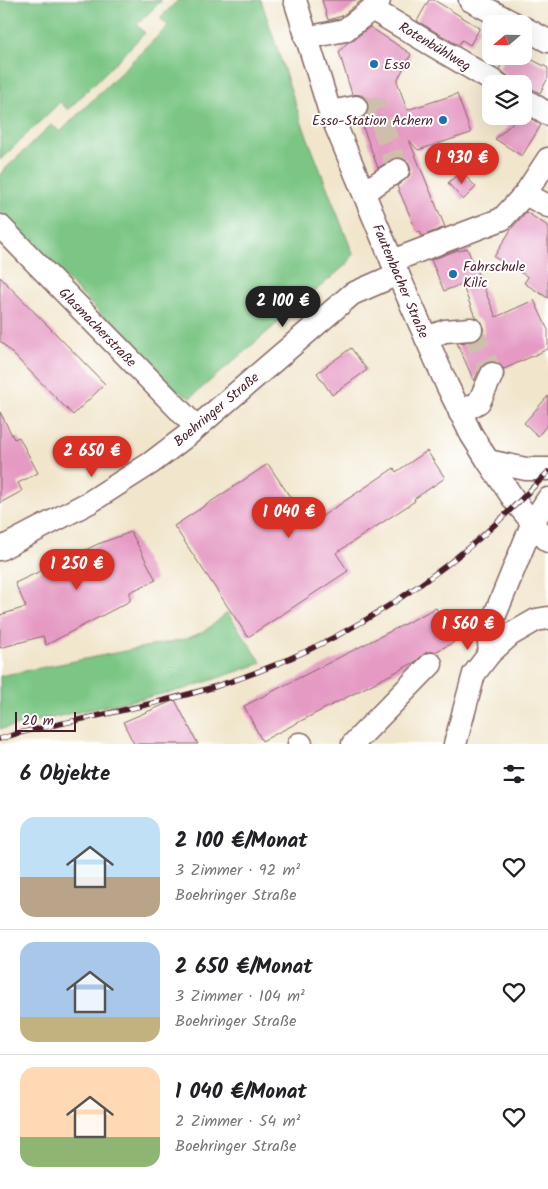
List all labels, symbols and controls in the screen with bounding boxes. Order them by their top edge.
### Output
north arrow [482,15,532,65]
map controls [482,15,532,125]
street label: Rotenbühlweg [394,17,475,77]
place label: Esso [384,54,410,76]
marker: Esso [368,58,380,70]
button: layers [482,75,532,125]
place label: Esso-Station Achern [312,110,433,132]
marker: Esso-Station Achern [437,114,449,126]
pin: 1 930 € [416,142,508,185]
text: 1 930 € [436,146,488,171]
street label: Fautenbacher Straße [366,221,434,343]
place label: Fahrschule Kilic [463,256,526,294]
marker: Fahrschule Kilic [447,268,459,280]
street label: Glasmacherstraße [53,283,142,373]
pin: 2 100 € [237,286,329,328]
text: 2 100 € [256,289,310,314]
street label: Boehringer Straße [169,367,265,452]
pin: 2 650 € [46,436,138,478]
text: 2 650 € [64,439,120,464]
pin: 1 040 € [243,496,335,539]
text: 1 040 € [263,500,315,525]
pin: 1 250 € [31,548,123,591]
text: 1 250 € [51,552,103,577]
pin: 1 560 € [422,608,514,651]
text: 1 560 € [442,612,494,637]
scale bar [15,709,76,732]
text: 20 m [22,710,54,732]
text: 6 Objekte [20,758,110,791]
icon: filters [500,760,528,788]
text: 2 100 €/Monat [175,825,308,858]
icon: home [60,837,120,897]
icon: heart [500,853,528,881]
text: 3 Zimmer · 92 m² [175,858,300,883]
text: Boehringer Straße [175,883,296,908]
text: 2 650 €/Monat [175,951,313,984]
icon: home [60,962,120,1022]
icon: heart [500,978,528,1006]
text: 3 Zimmer · 104 m² [175,984,305,1009]
text: Boehringer Straße [175,1009,296,1034]
text: 1 040 €/Monat [175,1076,307,1109]
icon: home [60,1087,120,1147]
icon: heart [500,1103,528,1131]
text: 2 Zimmer · 54 m² [175,1109,301,1134]
text: Boehringer Straße [175,1134,296,1159]

